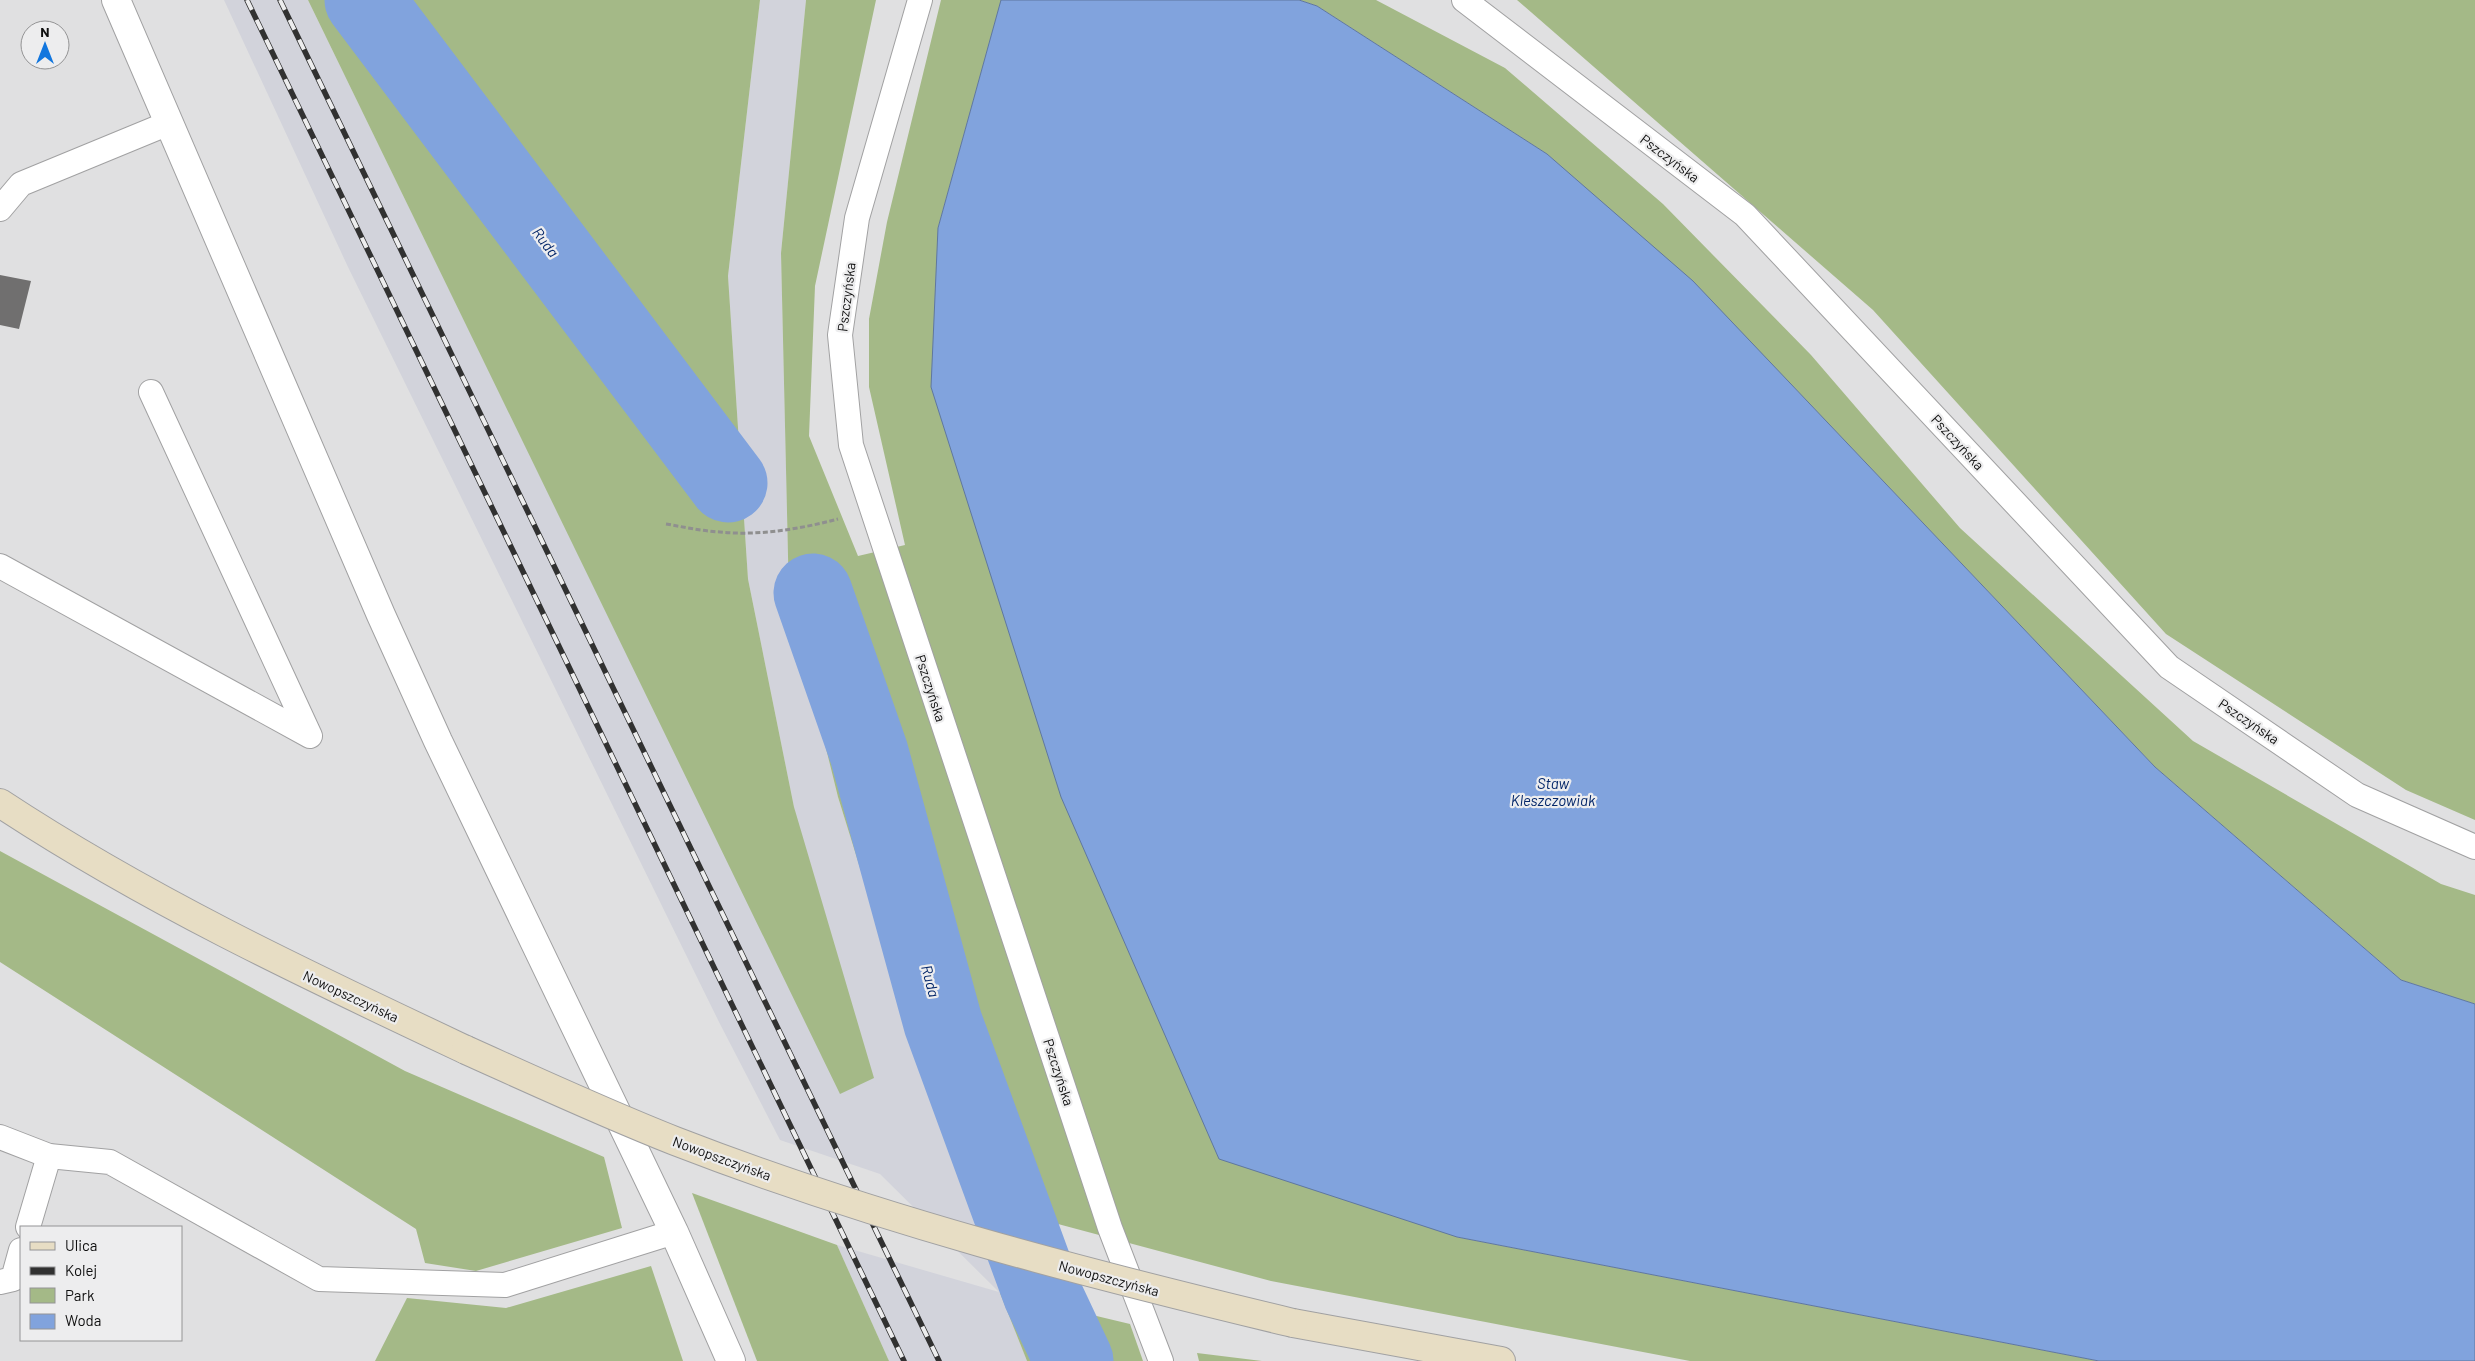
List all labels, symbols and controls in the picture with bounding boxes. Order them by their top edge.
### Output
north arrow [20,20,70,70]
text: N [40,23,50,40]
street label: Pszczyńska [1637,130,1703,186]
water label: Ruda [529,224,563,260]
street label: Pszczyńska [833,261,859,333]
street label: Pszczyńska [1928,411,1988,473]
street label: Pszczyńska [912,652,950,724]
street label: Pszczyńska [2215,695,2283,747]
water label: Staw Kleszczowiak [1511,774,1596,809]
water label: Ruda [918,963,944,999]
street label: Nowopszczyńska [301,966,401,1026]
street label: Pszczyńska [1040,1036,1078,1108]
street label: Nowopszczyńska [671,1132,773,1184]
legend [20,1226,182,1341]
text: Ulica [65,1236,97,1254]
street label: Nowopszczyńska [1057,1256,1161,1300]
text: Kolej [65,1261,97,1279]
text: Park [65,1286,95,1304]
text: Woda [65,1311,101,1329]

